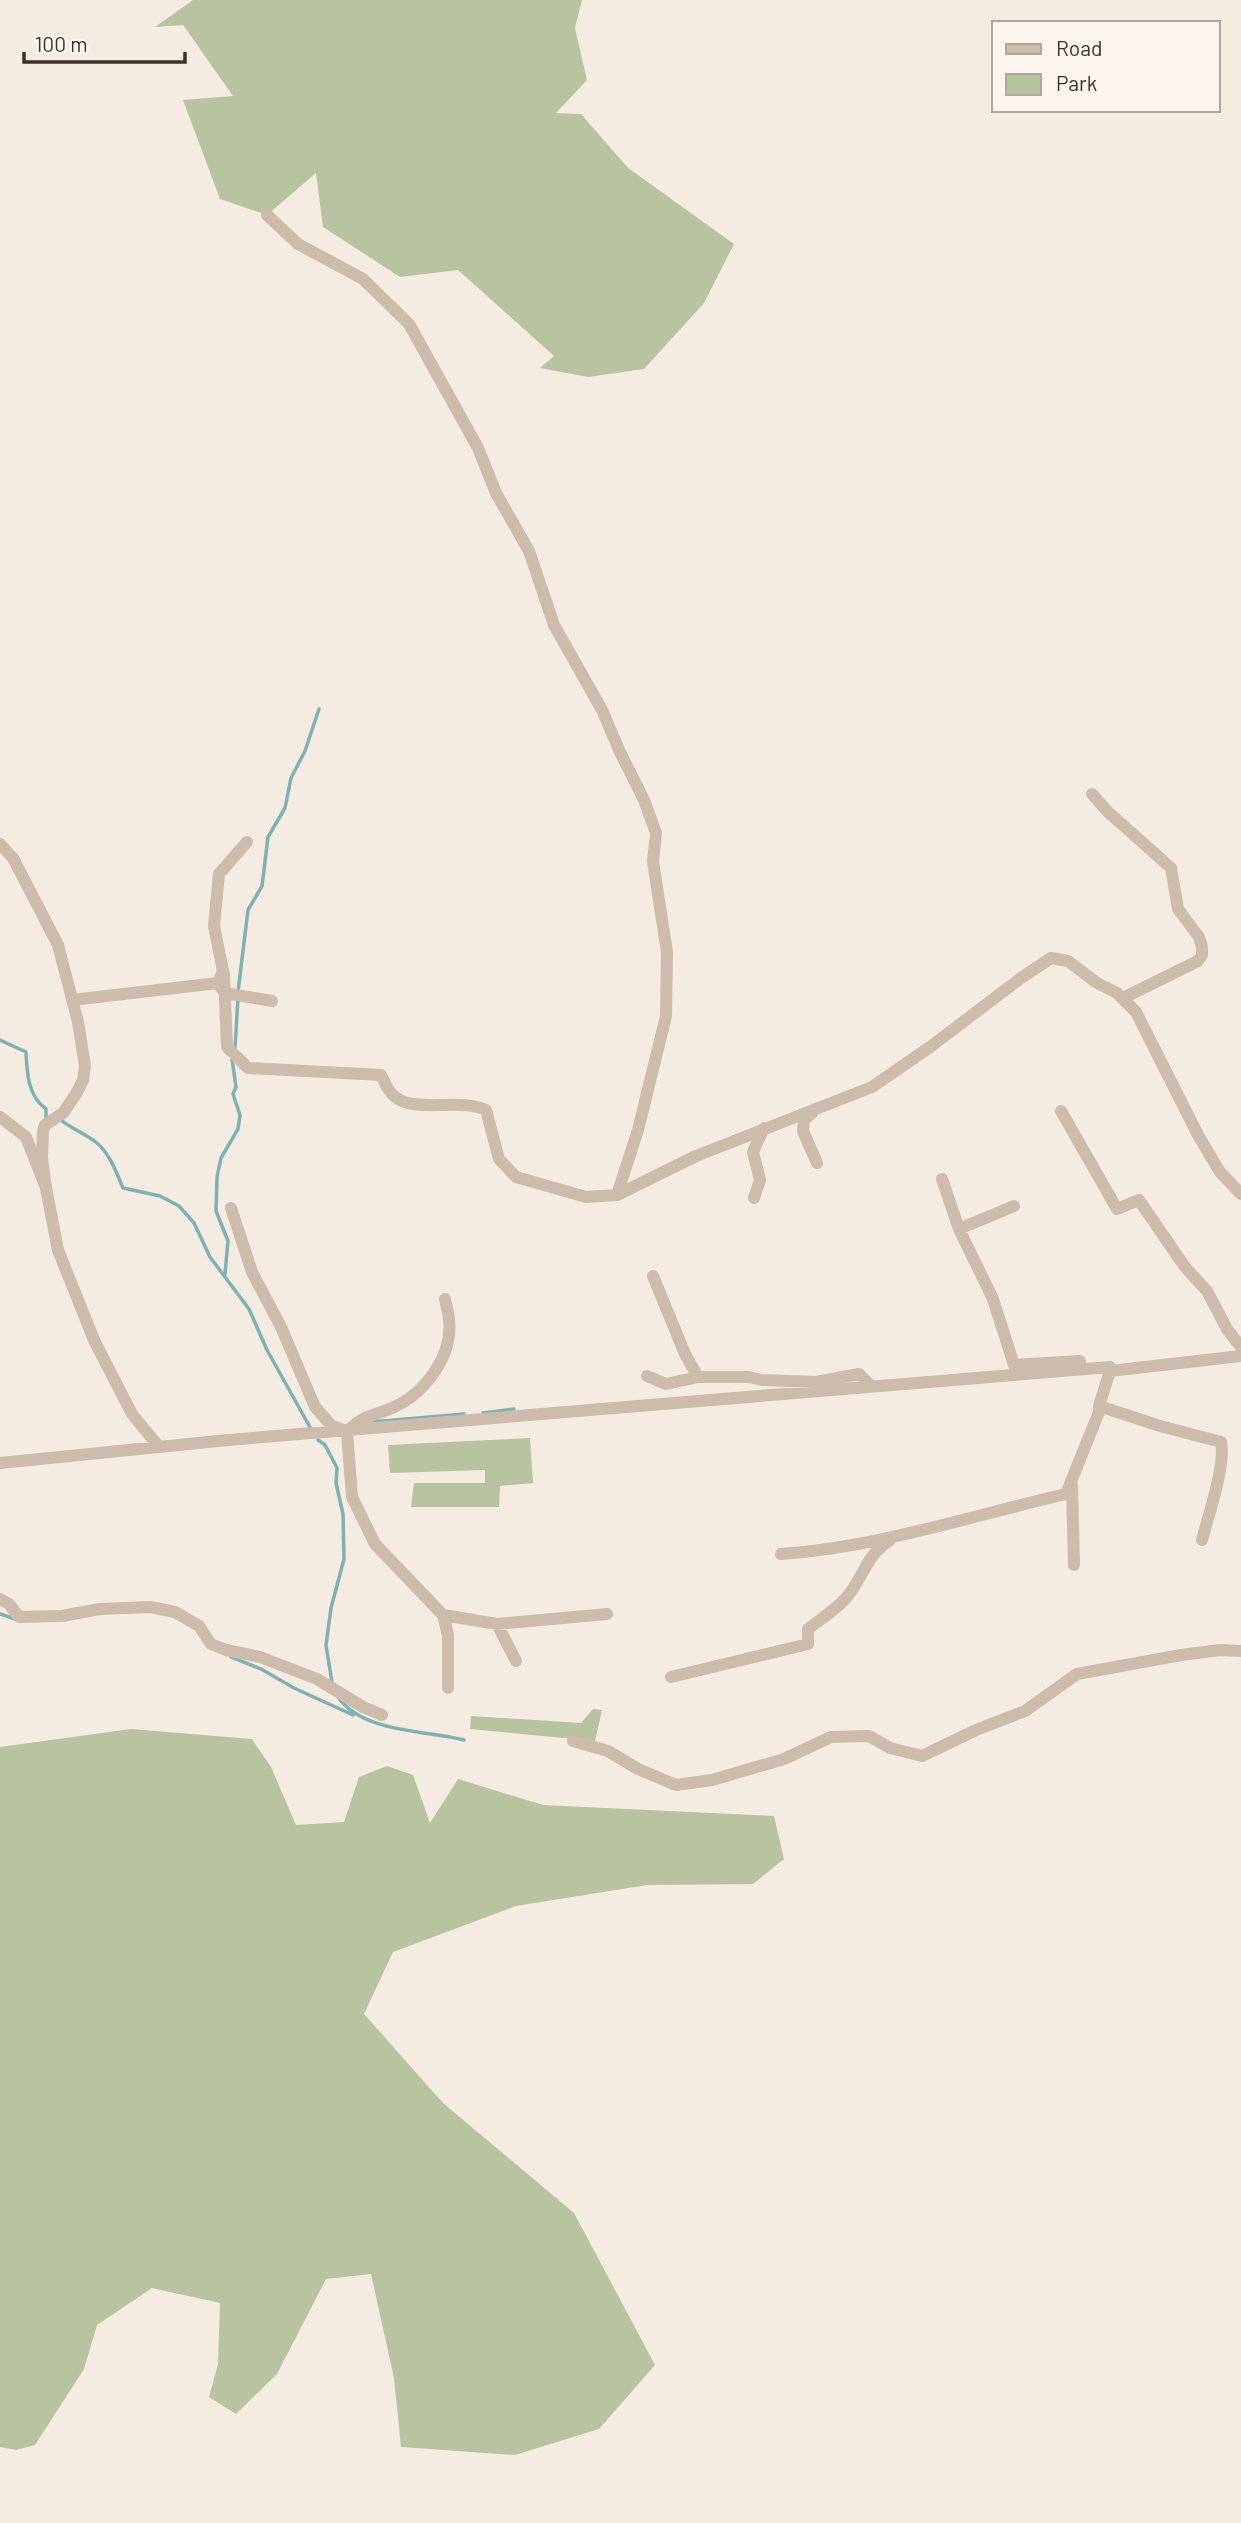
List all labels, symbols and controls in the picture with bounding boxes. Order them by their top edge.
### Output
scale bar [24,21,186,65]
legend [992,21,1220,112]
text: 100 m [35,31,88,56]
text: Road [1056,35,1102,60]
text: Park [1056,70,1097,95]

